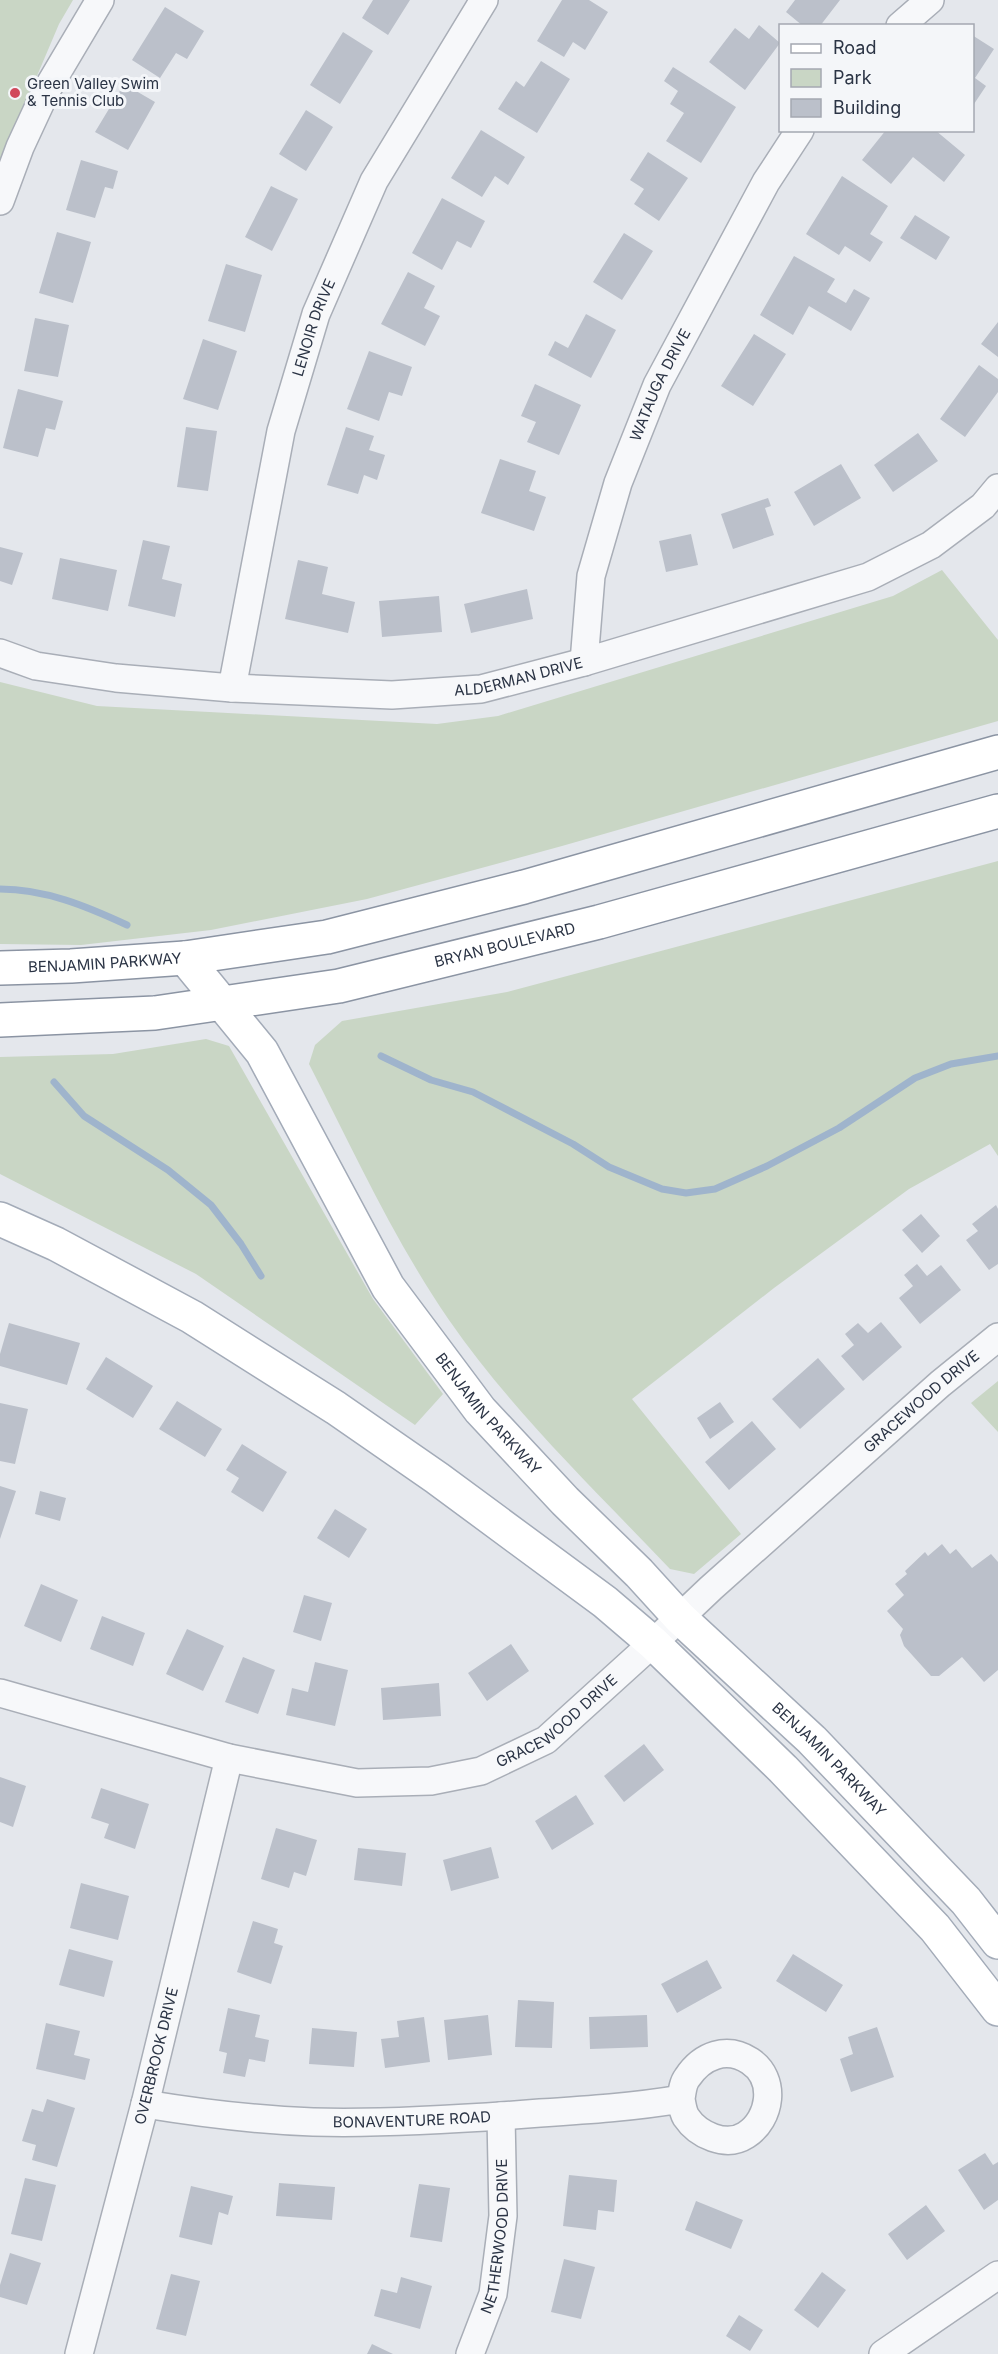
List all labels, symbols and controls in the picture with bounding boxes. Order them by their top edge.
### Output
legend [779,24,974,132]
text: Road [833,37,876,58]
text: Park [833,67,872,88]
place label: Green Valley Swim & Tennis Club [27,74,159,110]
marker: Green Valley Swim & Tennis Club [8,86,22,100]
text: Building [833,97,901,118]
street label: LENOIR DRIVE [288,276,339,379]
street label: WATAUGA DRIVE [626,325,694,444]
street label: ALDERMAN DRIVE [454,653,585,700]
street label: BRYAN BOULEVARD [432,918,577,971]
street label: BENJAMIN PARKWAY [28,948,182,976]
street label: GRACEWOOD DRIVE [859,1346,983,1457]
street label: BENJAMIN PARKWAY [432,1349,545,1478]
street label: GRACEWOOD DRIVE [493,1670,621,1771]
street label: BENJAMIN PARKWAY [768,1698,890,1821]
street label: OVERBROOK DRIVE [130,1985,182,2127]
street label: BONAVENTURE ROAD [333,2107,492,2131]
street label: NETHERWOOD DRIVE [476,2158,512,2316]

